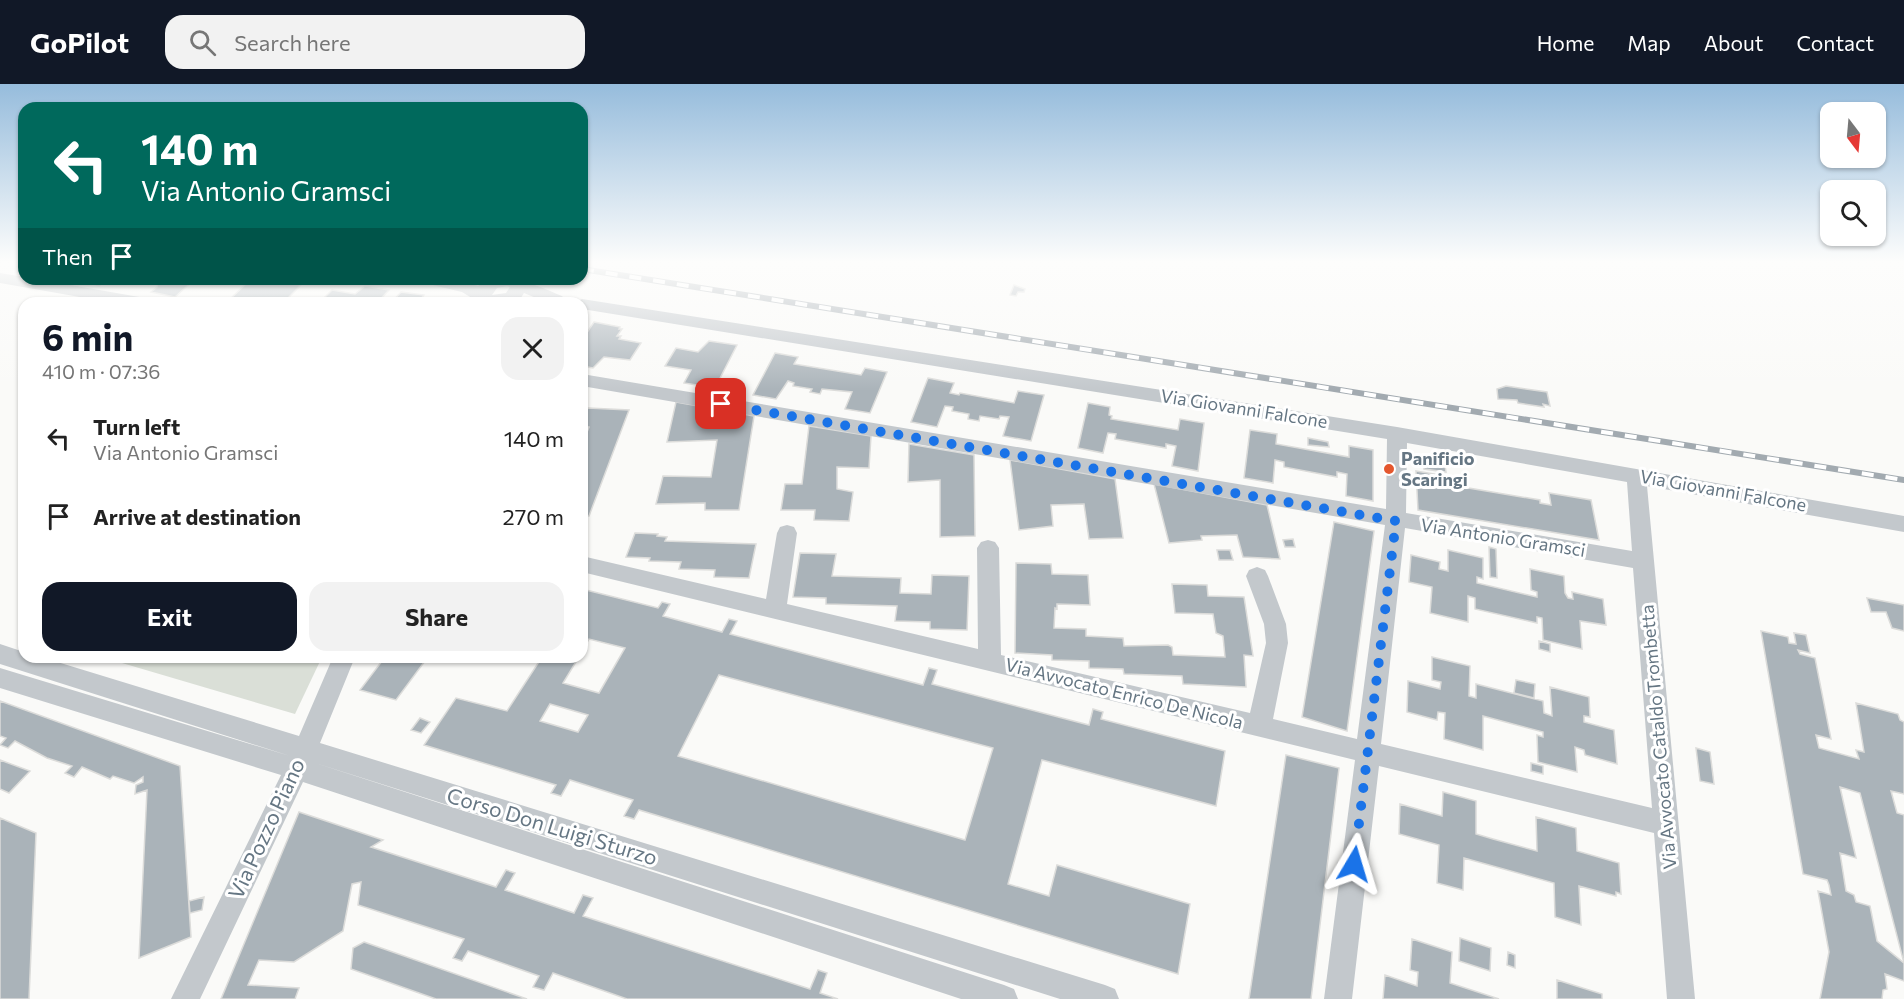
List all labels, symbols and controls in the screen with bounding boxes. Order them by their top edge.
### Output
search box [165,15,585,69]
text: GoPilot [30,25,129,59]
icon: search [186,26,219,59]
text: Search here [234,29,351,56]
text: Home [1537,30,1594,55]
text: Map [1627,30,1671,55]
text: About [1704,30,1763,55]
text: Contact [1796,30,1874,55]
north arrow [1820,102,1886,168]
map controls [1820,102,1886,246]
text: 140 m [141,122,258,174]
icon: left [42,126,120,204]
text: Via Antonio Gramsci [141,174,391,207]
button: search [1820,180,1886,246]
icon: arrive [105,240,138,273]
text: Then [42,243,93,270]
text: 6 min [42,314,133,358]
button: close [501,317,564,380]
text: 410 m · 07:36 [42,359,160,383]
pin [695,378,746,429]
street label: Via Giovanni Falcone [1159,384,1329,432]
icon: arrive [704,387,737,420]
text: Turn left [93,413,180,440]
icon: left [42,422,75,455]
text: 140 m [504,425,564,452]
text: Via Antonio Gramsci [93,440,278,464]
place label: Panificio Scaringi [1401,447,1475,490]
marker: Panificio Scaringi [1382,462,1396,476]
street label: Via Giovanni Falcone [1638,465,1808,515]
icon: arrive [42,500,75,533]
text: Arrive at destination [93,503,301,530]
text: 270 m [503,503,564,530]
street label: Via Antonio Gramsci [1419,513,1587,561]
button: Exit [42,582,297,651]
button: Share [309,582,564,651]
street label: Via Avvocato Cataldo Trombetta [1635,604,1681,870]
street label: Via Avvocato Enrico De Nicola [1003,653,1245,733]
street label: Via Pozzo Piano [222,754,309,902]
street label: Corso Don Luigi Sturzo [444,782,661,870]
position arrow [1322,832,1386,896]

